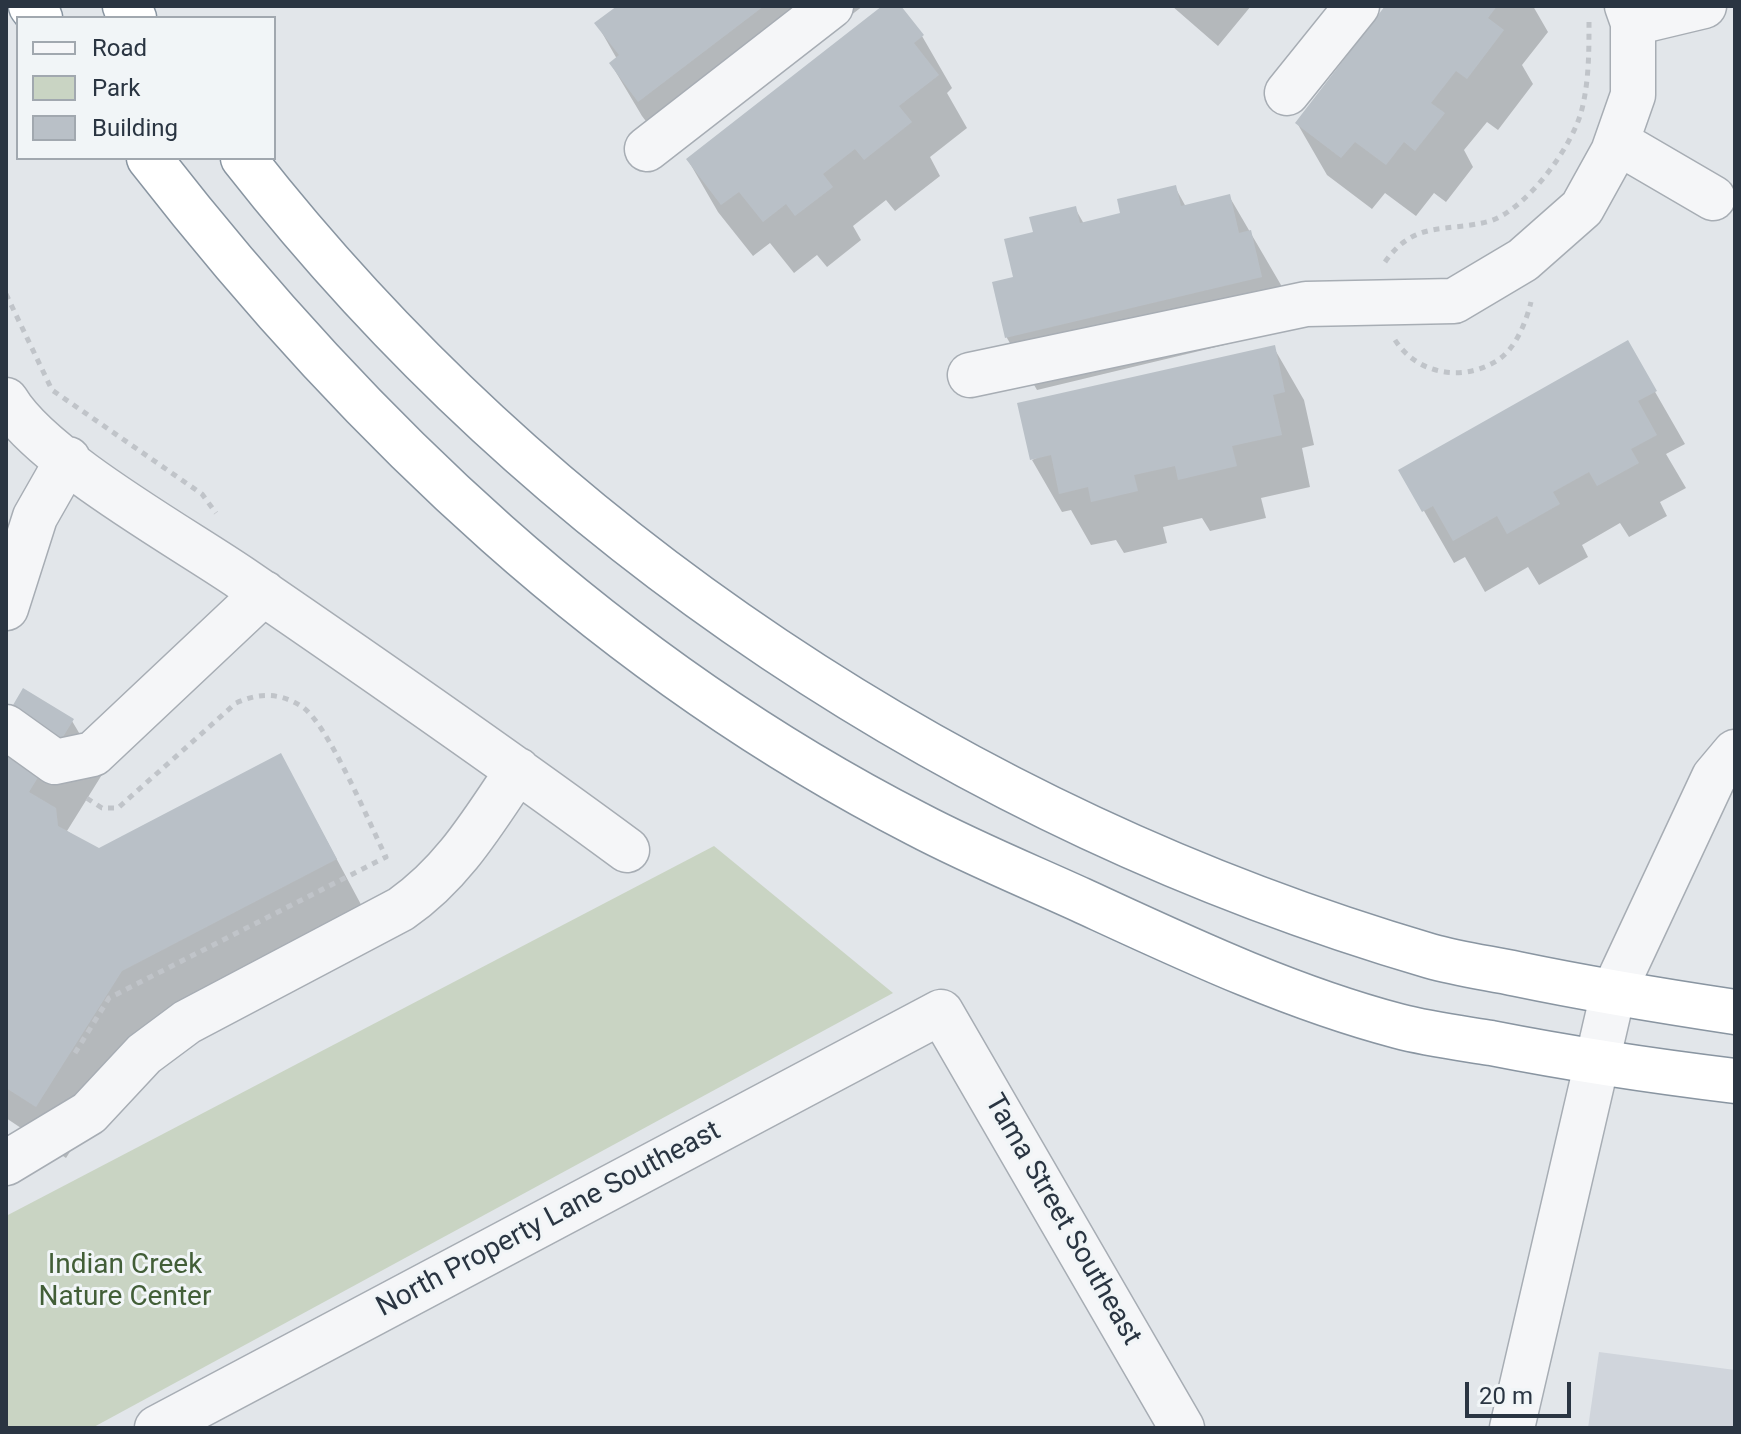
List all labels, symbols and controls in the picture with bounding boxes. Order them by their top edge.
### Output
legend [16,16,276,160]
text: Road [92,34,147,62]
text: Park [92,74,140,102]
text: Building [92,114,178,142]
street label: Tama Street Southeast [976,1089,1148,1351]
street label: North Property Lane Southeast [371,1115,727,1325]
park label: Indian Creek Nature Center [39,1249,211,1315]
scale bar [1469,1366,1575,1416]
text: 20 m [1479,1382,1533,1410]

